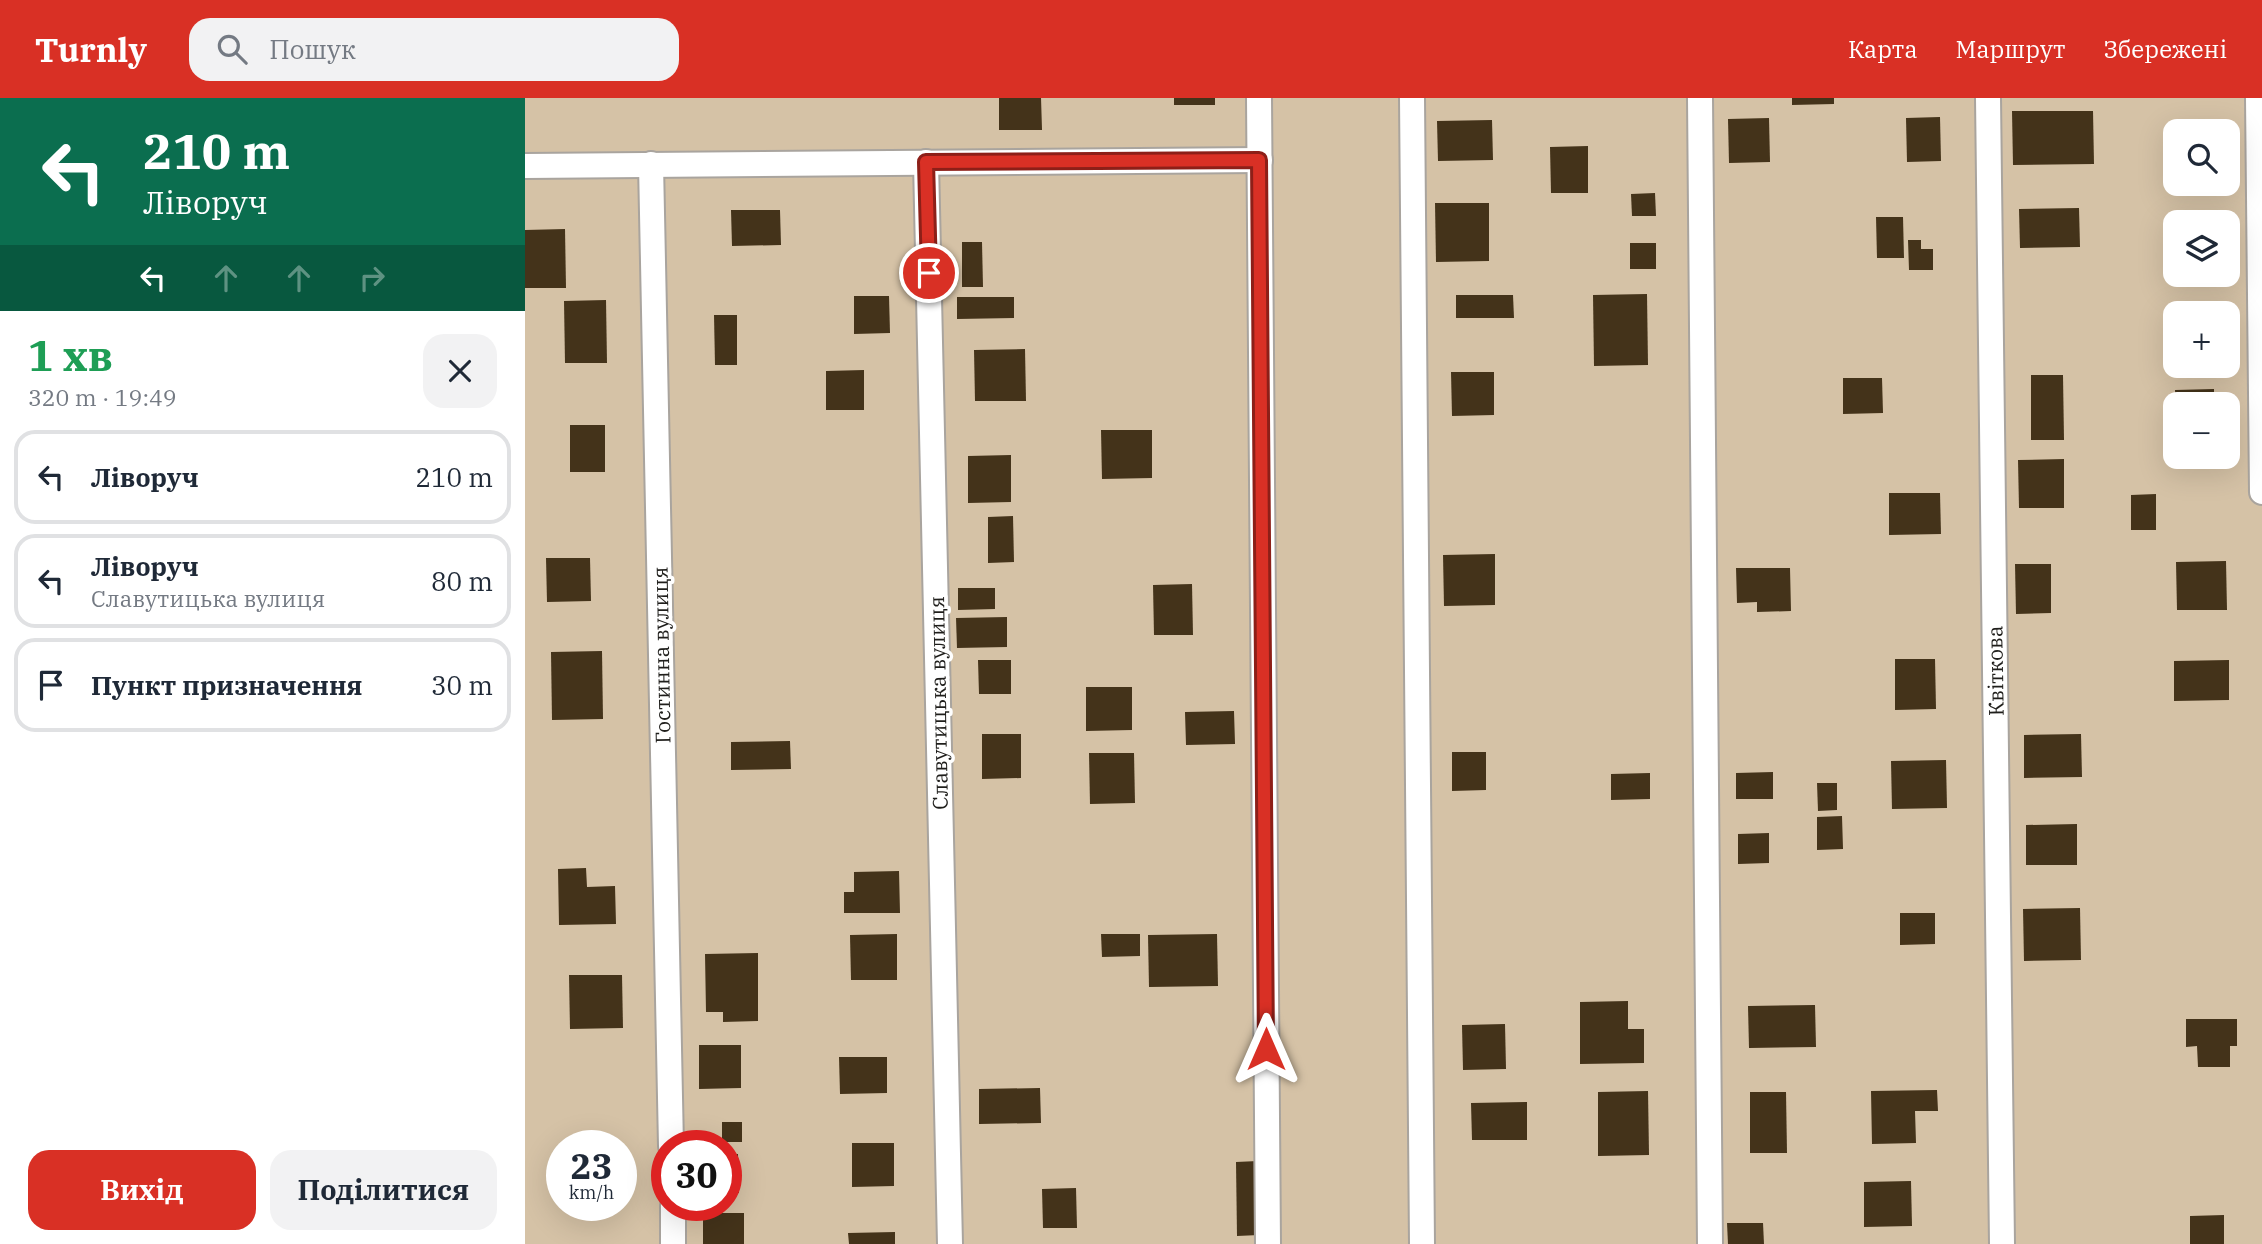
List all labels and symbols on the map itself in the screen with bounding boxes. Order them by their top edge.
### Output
pin [899,243,959,303]
street label: Гостинна вулиця [645,566,677,744]
street label: Славутицька вулиця [922,596,954,810]
street label: Квіткова [1980,625,2010,717]
position arrow [1229,1012,1303,1086]
speed limit sign: 30 [651,1130,742,1221]

